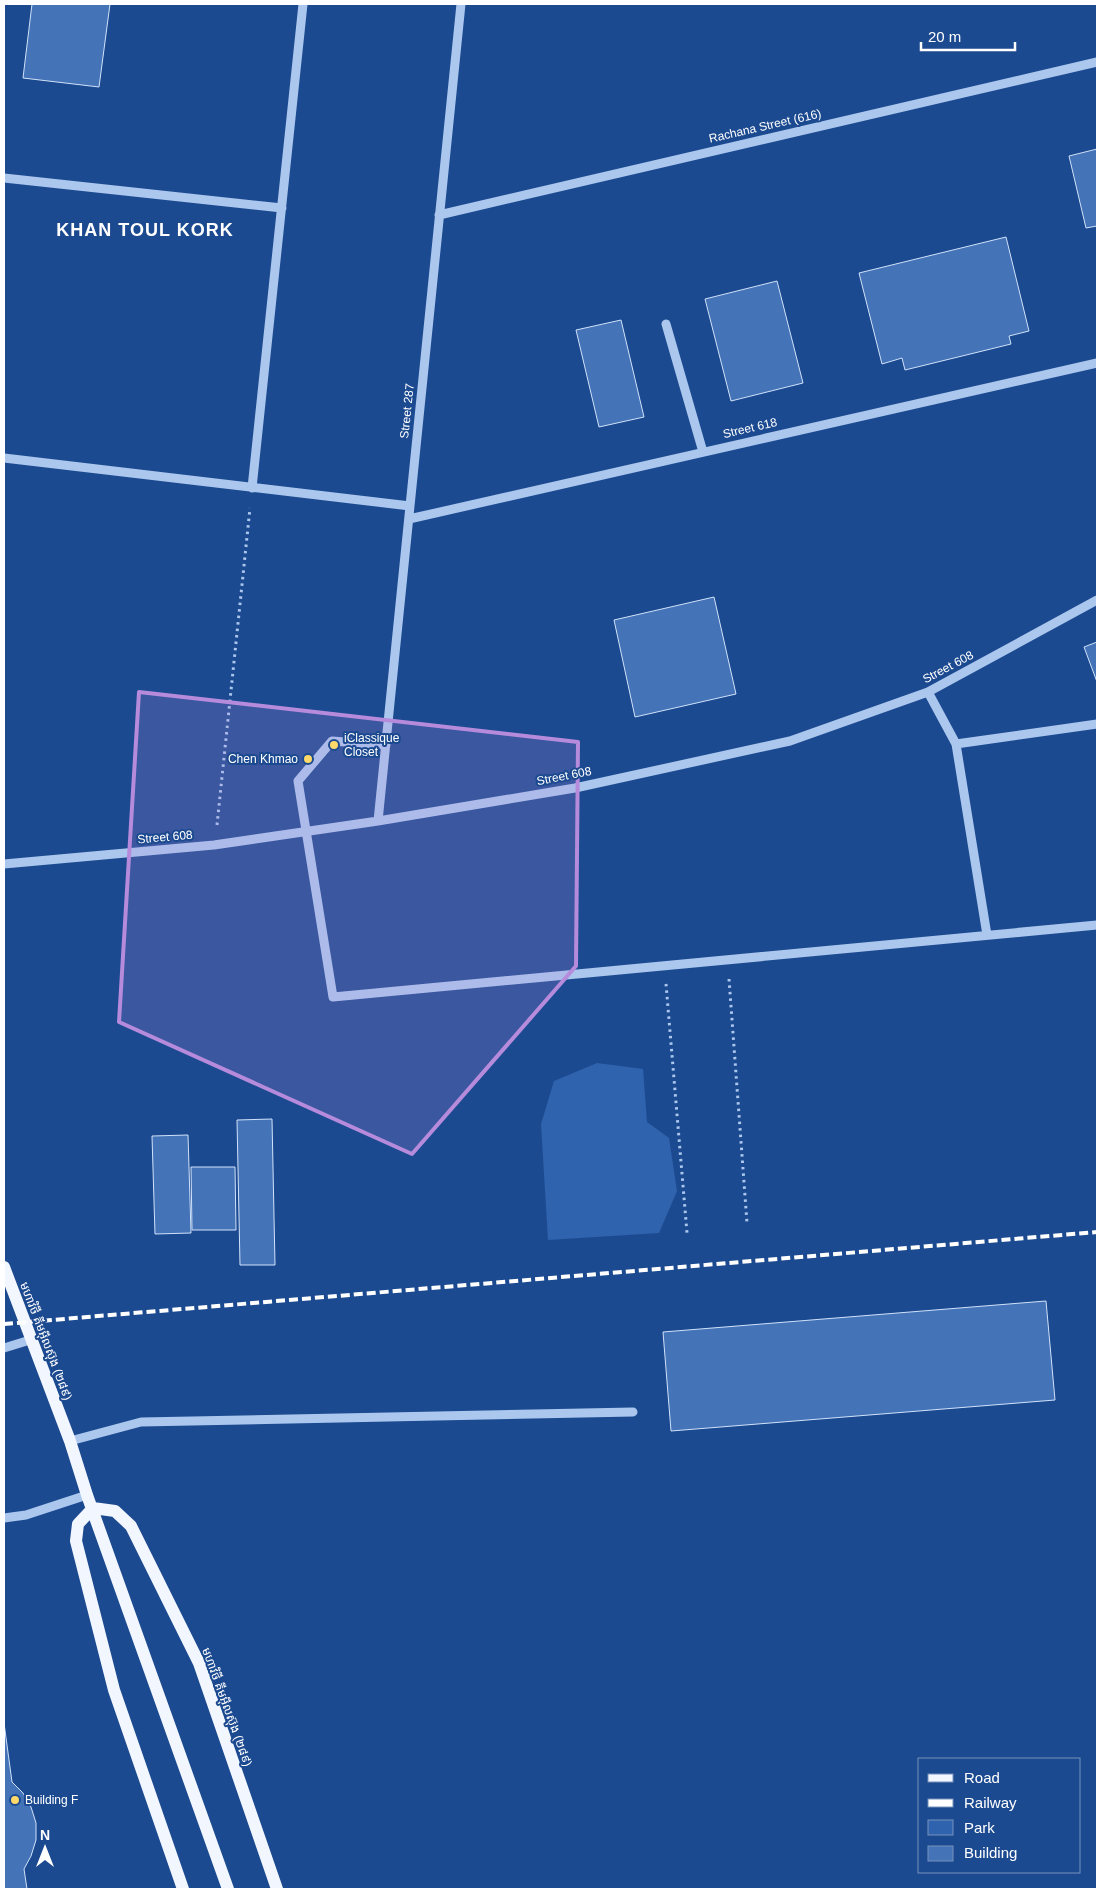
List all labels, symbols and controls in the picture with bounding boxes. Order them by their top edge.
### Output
scale bar [921,20,1015,52]
text: 20 m [928,28,961,45]
street label: Rachana Street (616) [708,106,822,146]
district label: KHAN TOUL KORK [56,220,234,240]
street label: Street 287 [397,382,417,439]
street label: Street 618 [721,415,779,441]
street label: Street 608 [920,648,976,686]
place label: iClassique Closet [344,731,400,759]
marker: iClassique Closet [328,739,340,751]
place label: Chen Khmao [228,752,298,766]
marker: Chen Khmao [302,753,314,765]
street label: Street 608 [535,764,593,788]
street label: Street 608 [137,828,194,846]
street label: មហាវិថី គីមអ៊ីលស៊ុង (២៨៩) [17,1280,75,1402]
street label: មហាវិថី គីមអ៊ីលស៊ុង (២៨៩) [199,1646,255,1768]
legend [918,1758,1081,1873]
text: Road [964,1769,1000,1786]
place label: Building F [25,1793,78,1807]
marker: Building F [9,1794,21,1806]
text: Railway [964,1794,1017,1811]
text: Park [964,1819,995,1836]
north arrow [20,1823,70,1873]
text: N [40,1827,50,1843]
text: Building [964,1844,1017,1861]

